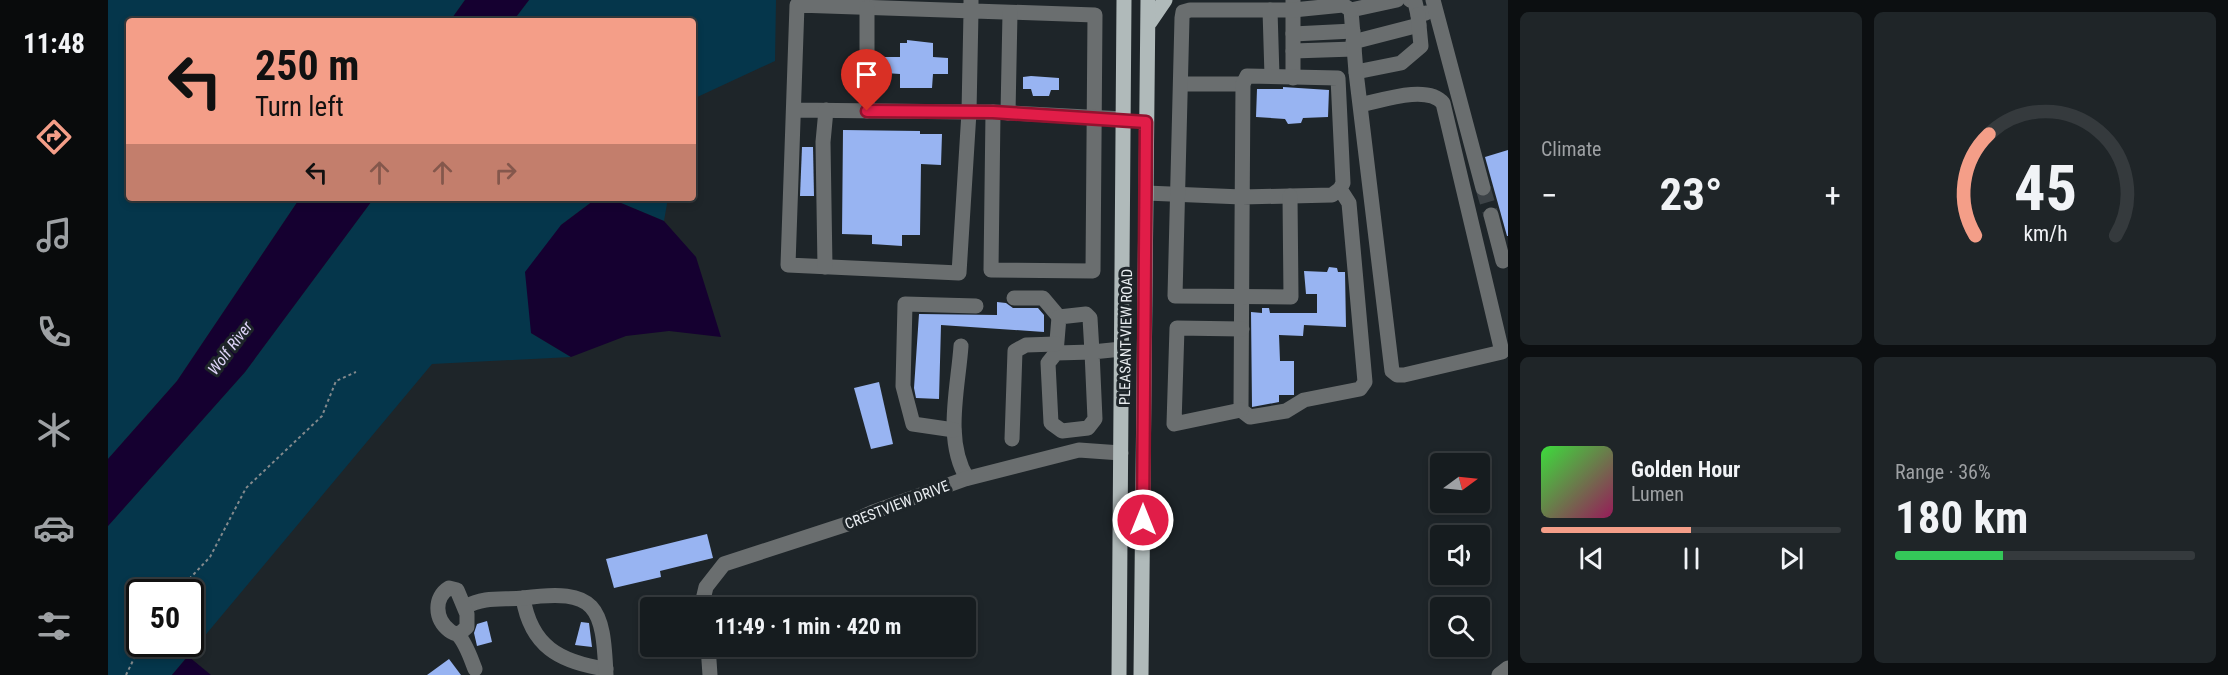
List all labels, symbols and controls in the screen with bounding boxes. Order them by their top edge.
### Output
text: 11:48 [23,28,85,60]
text: 250 m [255,41,360,90]
icon: left [156,42,234,120]
pin [841,49,892,111]
icon: arrive [850,58,883,91]
text: Turn left [255,91,344,123]
icon: directions [33,116,75,158]
text: Climate [1541,137,1601,161]
text: 45 [2013,152,2077,225]
icon: left [300,156,333,189]
icon: ahead [363,156,396,189]
icon: ahead [426,156,459,189]
icon: right [489,156,522,189]
text: 23° [1660,168,1723,221]
text: − [1541,176,1558,215]
text: + [1825,176,1841,215]
icon: music [33,214,75,256]
text: km/h [2023,221,2067,246]
street label: PLEASANT VIEW ROAD [1116,269,1136,405]
icon: phone [33,311,75,353]
water label: Wolf River [204,317,257,378]
icon: climate [33,409,75,451]
north arrow [1430,453,1490,513]
map controls [1430,453,1490,657]
text: Golden Hour [1631,457,1740,482]
text: Range · 36% [1895,460,1991,484]
street label: CRESTVIEW DRIVE [842,477,952,533]
text: Lumen [1631,482,1684,506]
position arrow [1111,488,1175,552]
text: 180 km [1895,491,2028,544]
icon: car [33,507,75,549]
button: sound [1430,525,1490,585]
icon: previous [1575,542,1608,575]
icon: pause [1675,542,1708,575]
icon: next [1775,542,1808,575]
speed limit sign: 50 [126,579,204,657]
button: search [1430,597,1490,657]
icon: filters [33,605,75,647]
text: 11:49 · 1 min · 420 m [715,614,901,639]

